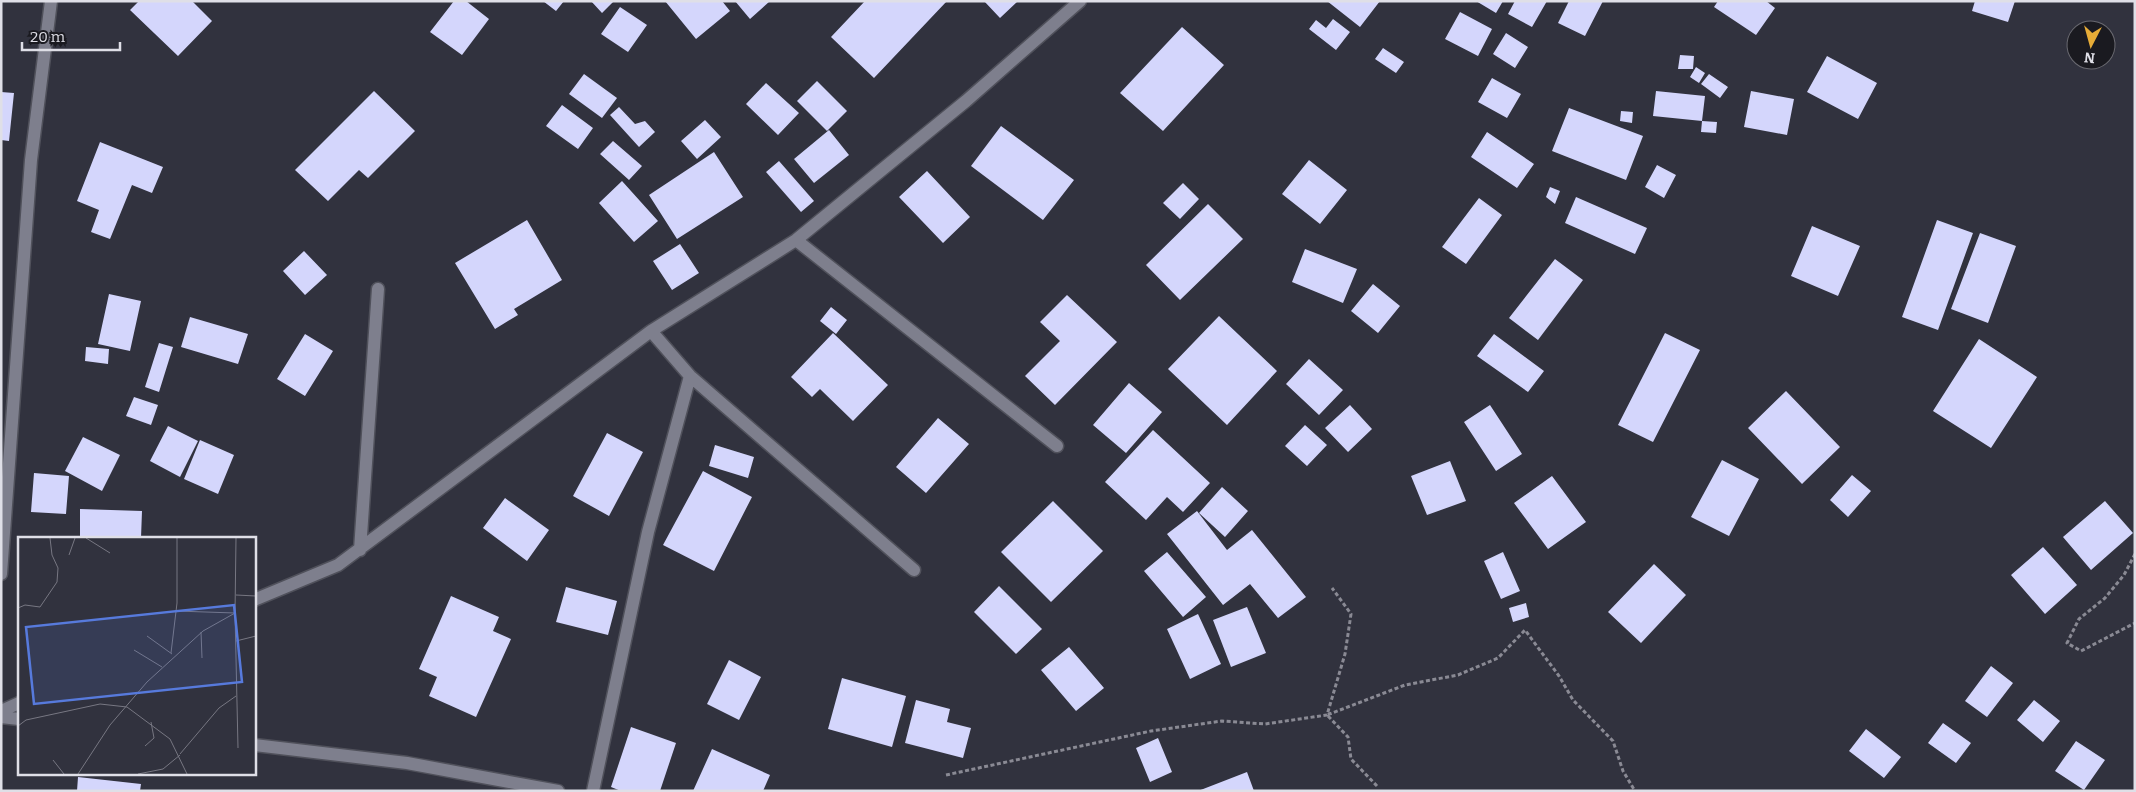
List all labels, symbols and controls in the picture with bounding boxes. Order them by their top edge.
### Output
scale bar [22,20,120,52]
north arrow [2066,20,2116,70]
text: 20 m [30,28,66,46]
text: N [2083,48,2096,66]
inset map [18,537,255,774]

